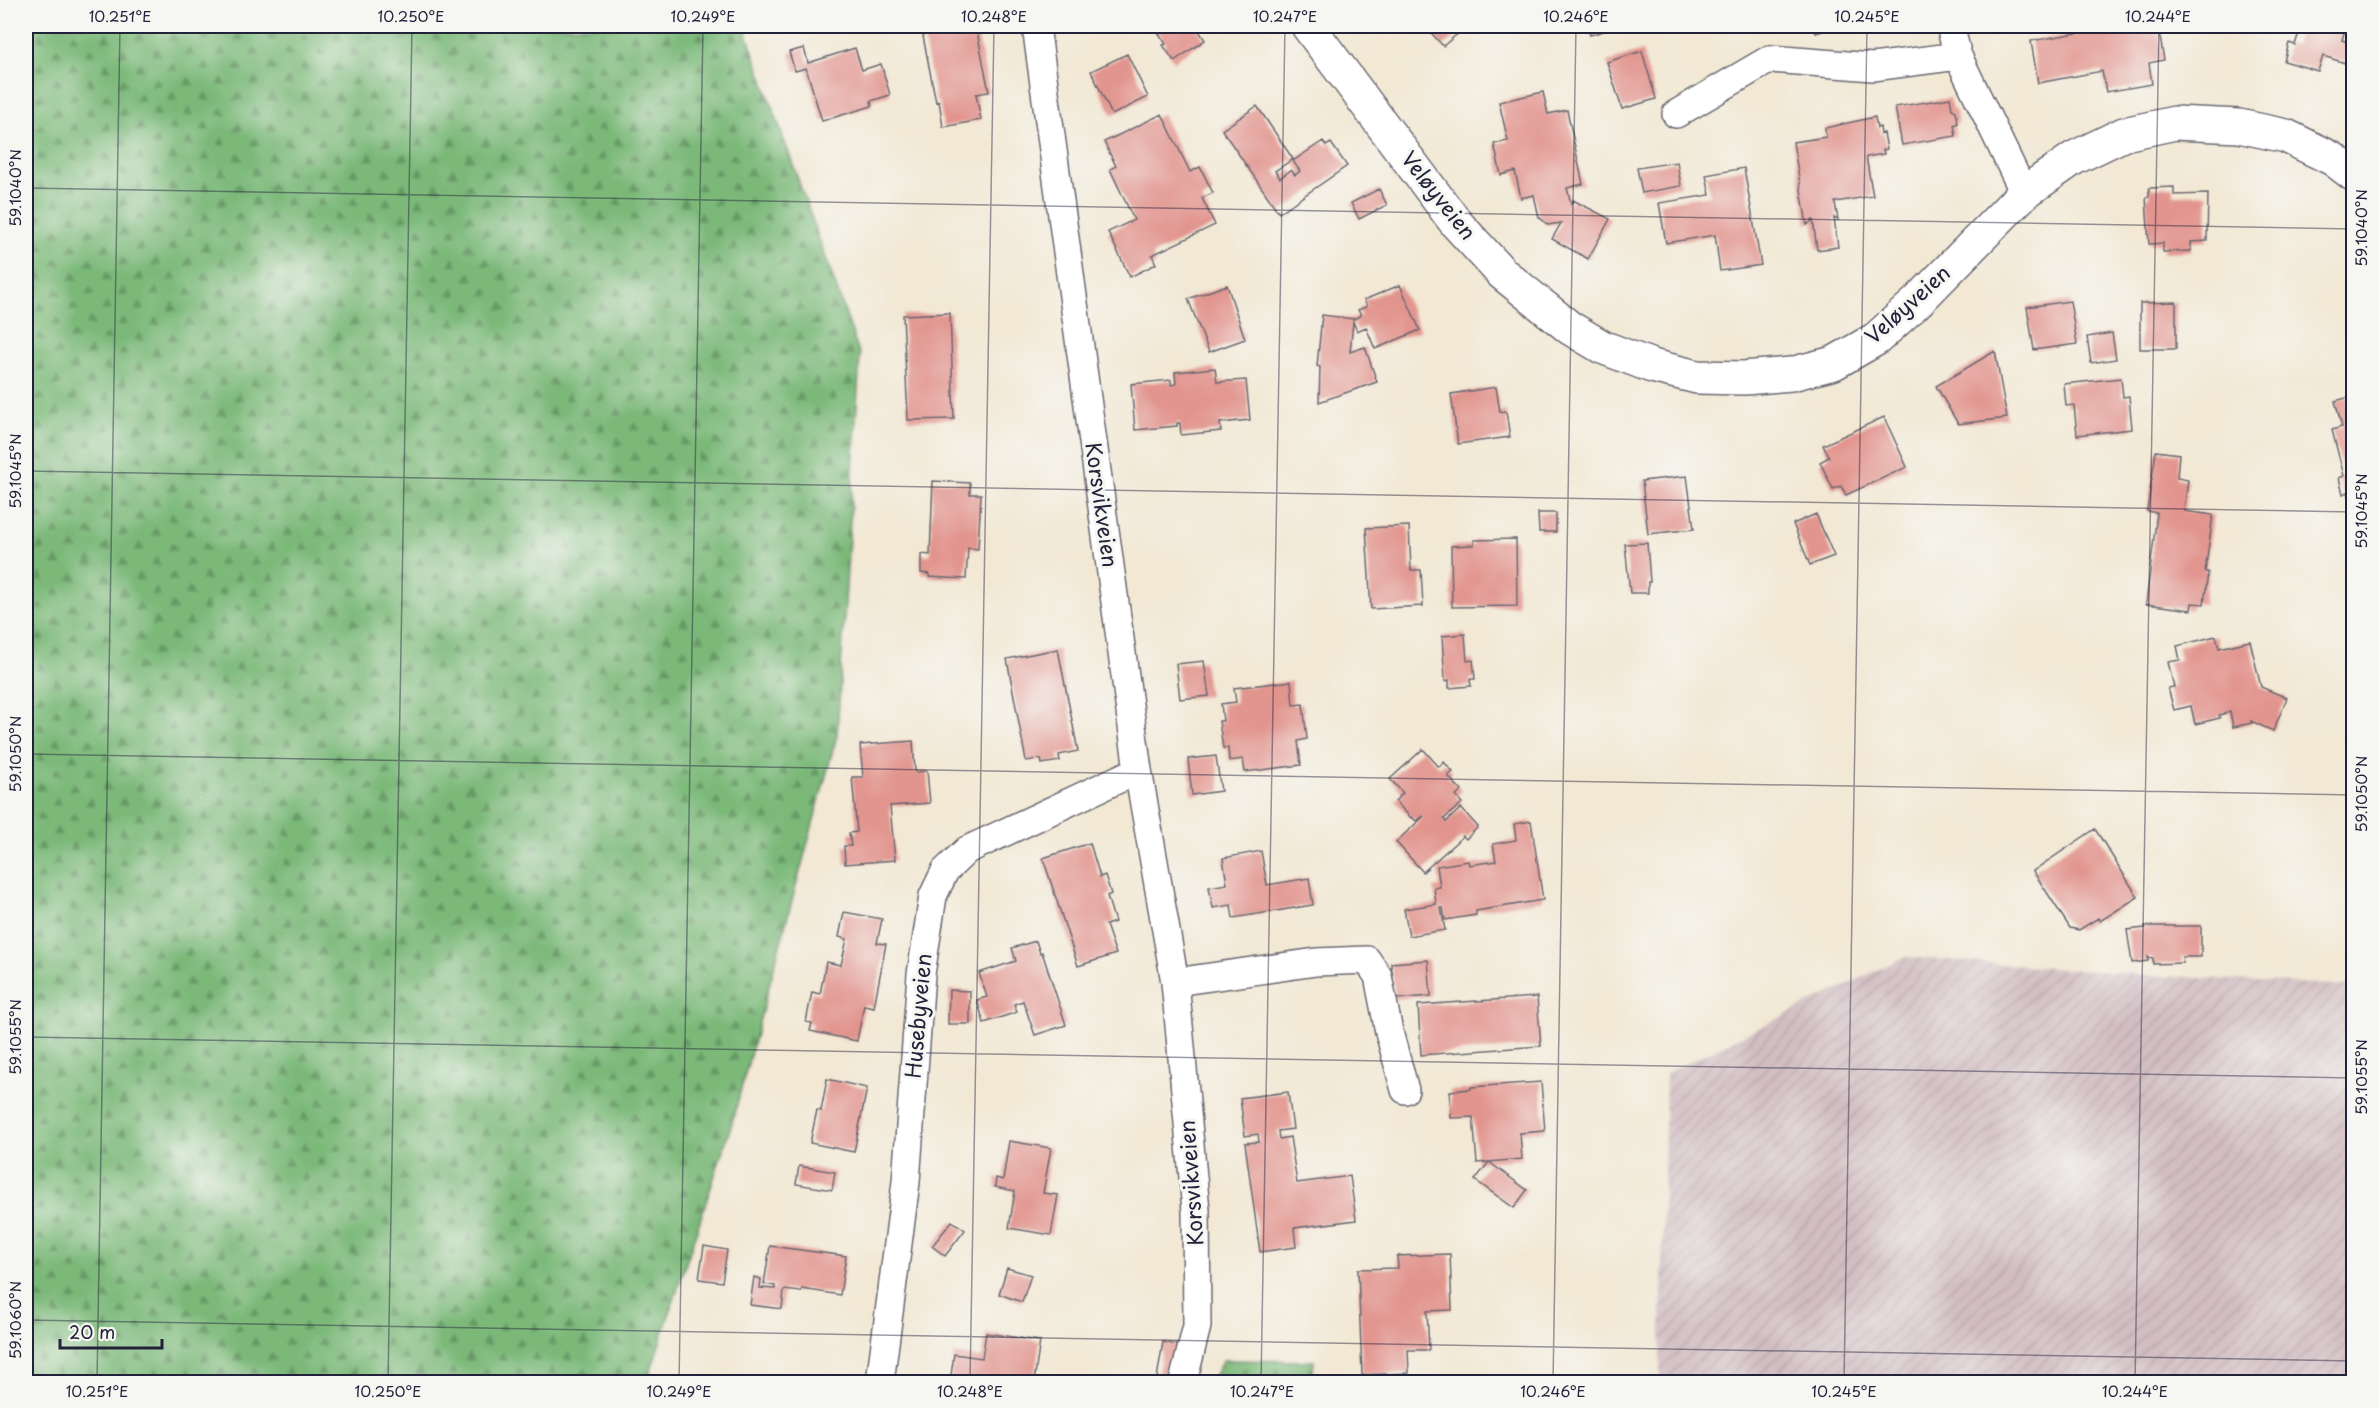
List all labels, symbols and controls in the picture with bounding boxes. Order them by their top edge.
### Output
text: 10.251°E [89,4,151,27]
text: 10.250°E [378,4,444,27]
text: 10.249°E [671,4,735,27]
text: 10.248°E [961,4,1027,27]
text: 10.247°E [1253,4,1317,27]
text: 10.246°E [1543,4,1609,27]
text: 10.245°E [1834,4,1900,27]
text: 10.244°E [2125,4,2191,27]
street label: Veløyveien [1395,143,1485,246]
text: 59.1040°N [3,149,26,227]
text: 59.1040°N [2349,189,2372,267]
street label: Veløyveien [1857,256,1957,351]
text: 59.1045°N [3,433,26,509]
street label: Korsvikveien [1078,440,1128,569]
text: 59.1045°N [2349,473,2372,549]
text: 59.1050°N [3,716,26,792]
text: 59.1050°N [2349,756,2372,832]
street label: Husebyveien [896,952,938,1080]
text: 59.1055°N [3,999,26,1075]
text: 59.1055°N [2349,1039,2372,1115]
street label: Korsvikveien [1170,1119,1210,1247]
text: 59.1060°N [3,1281,26,1359]
scale bar [60,1312,162,1350]
text: 20 m [69,1318,115,1345]
text: 10.251°E [66,1379,128,1402]
text: 10.250°E [355,1379,421,1402]
text: 10.249°E [647,1379,711,1402]
text: 10.248°E [937,1379,1003,1402]
text: 10.247°E [1230,1379,1294,1402]
text: 10.246°E [1520,1379,1586,1402]
text: 10.245°E [1811,1379,1877,1402]
text: 10.244°E [2102,1379,2168,1402]

